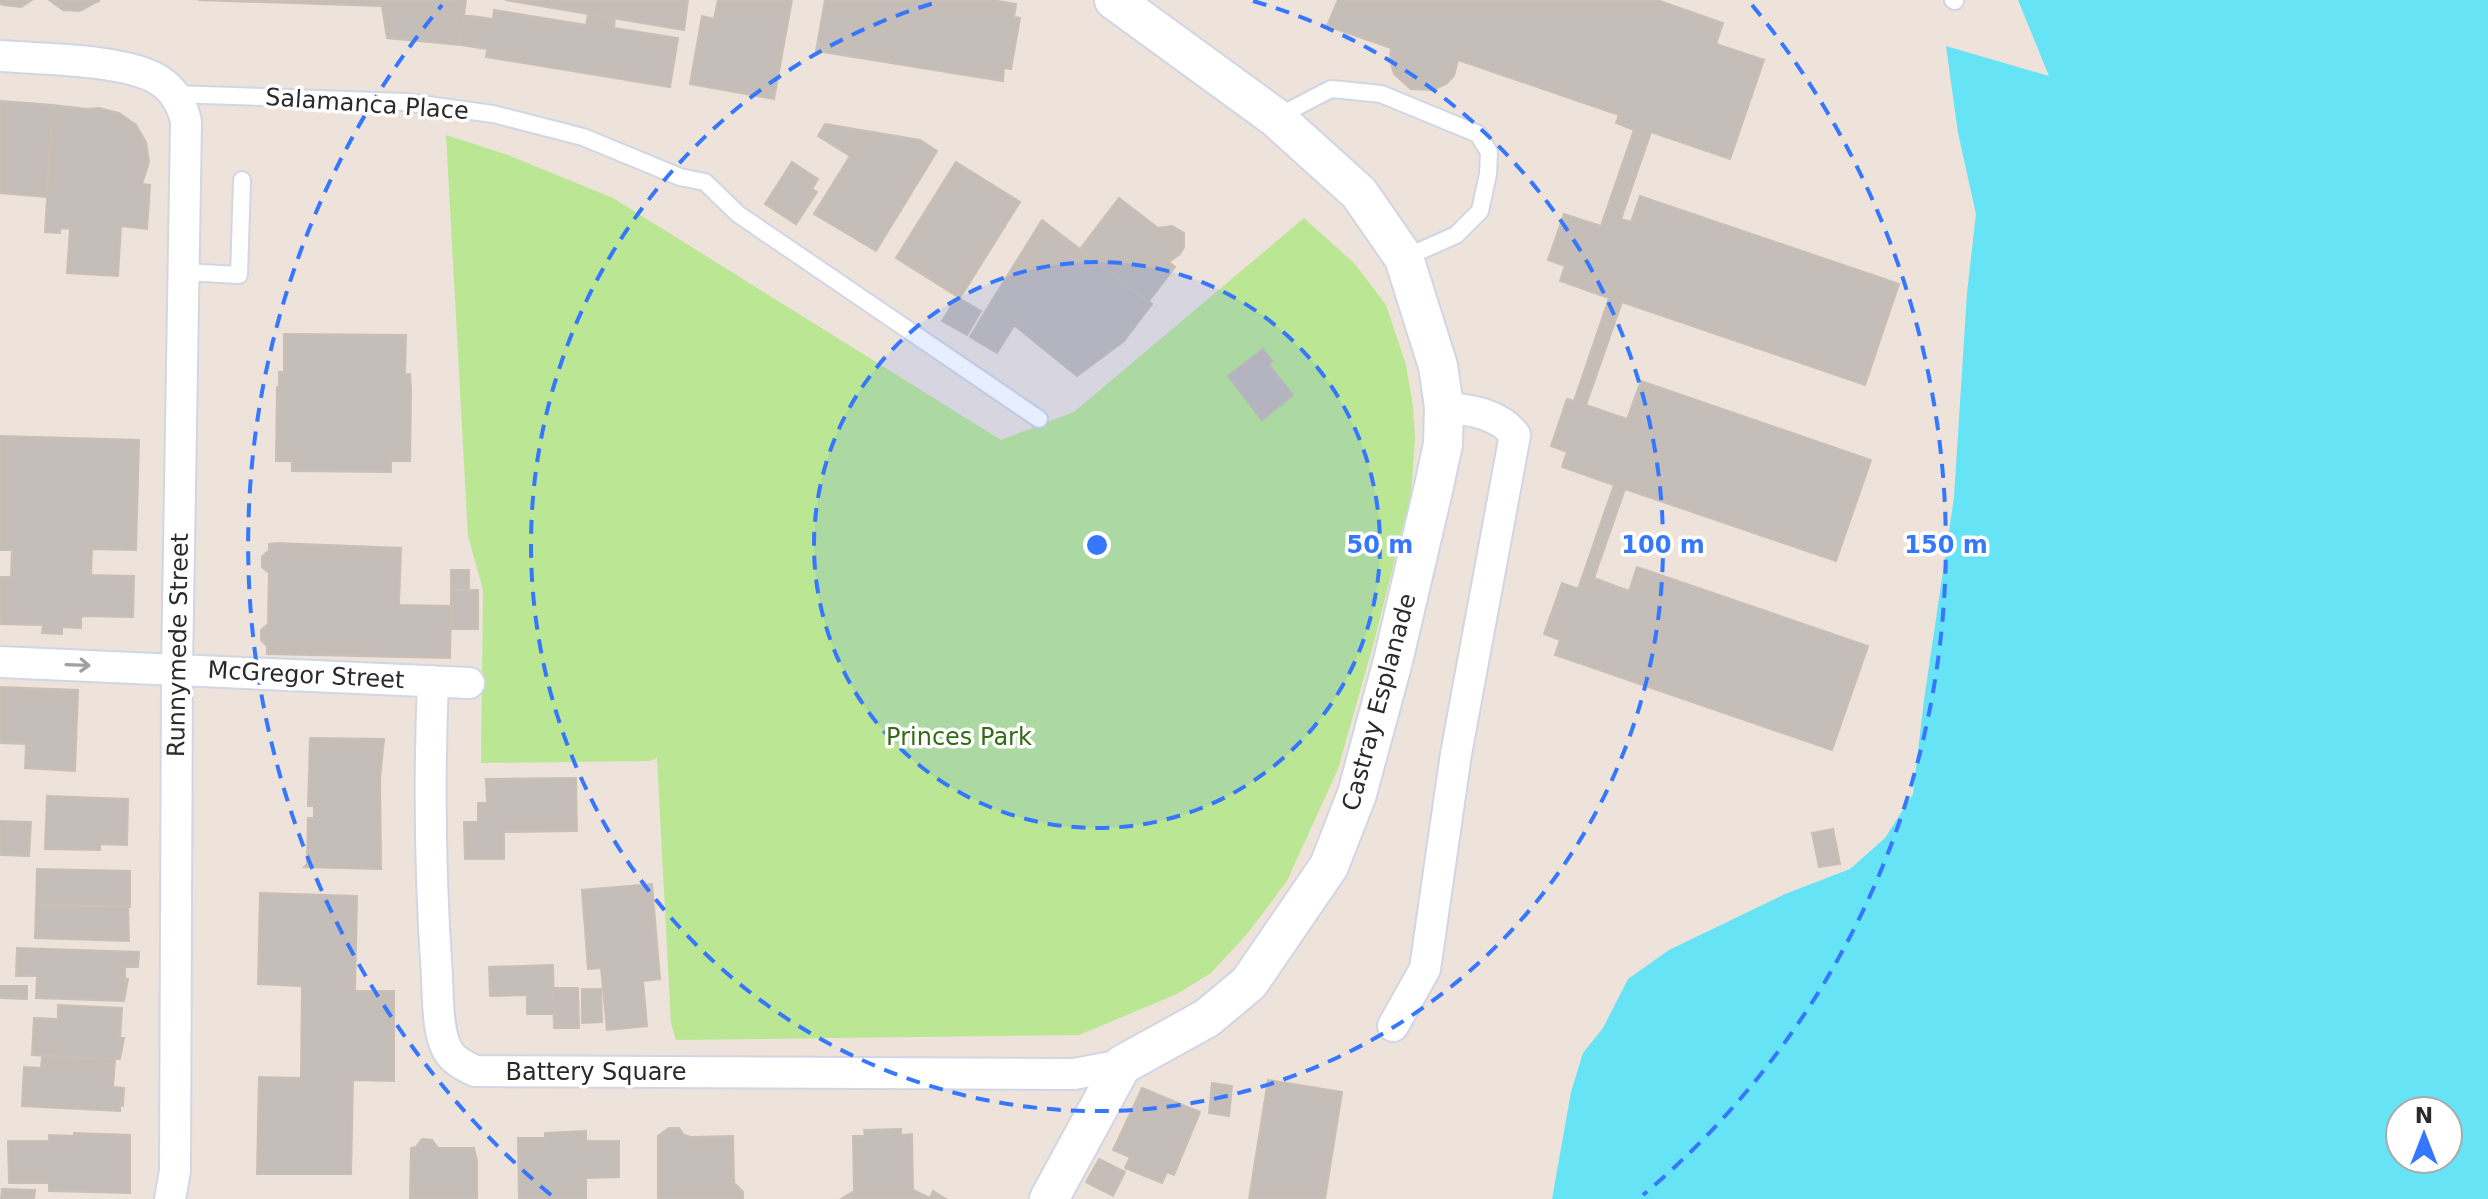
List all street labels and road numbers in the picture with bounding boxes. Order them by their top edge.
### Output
street label: Salamanca Place [264,83,470,125]
street label: Runnymede Street [162,533,194,757]
street label: Castray Esplanade [1336,590,1422,814]
street label: McGregor Street [207,656,405,694]
street label: Battery Square [506,1058,686,1086]

